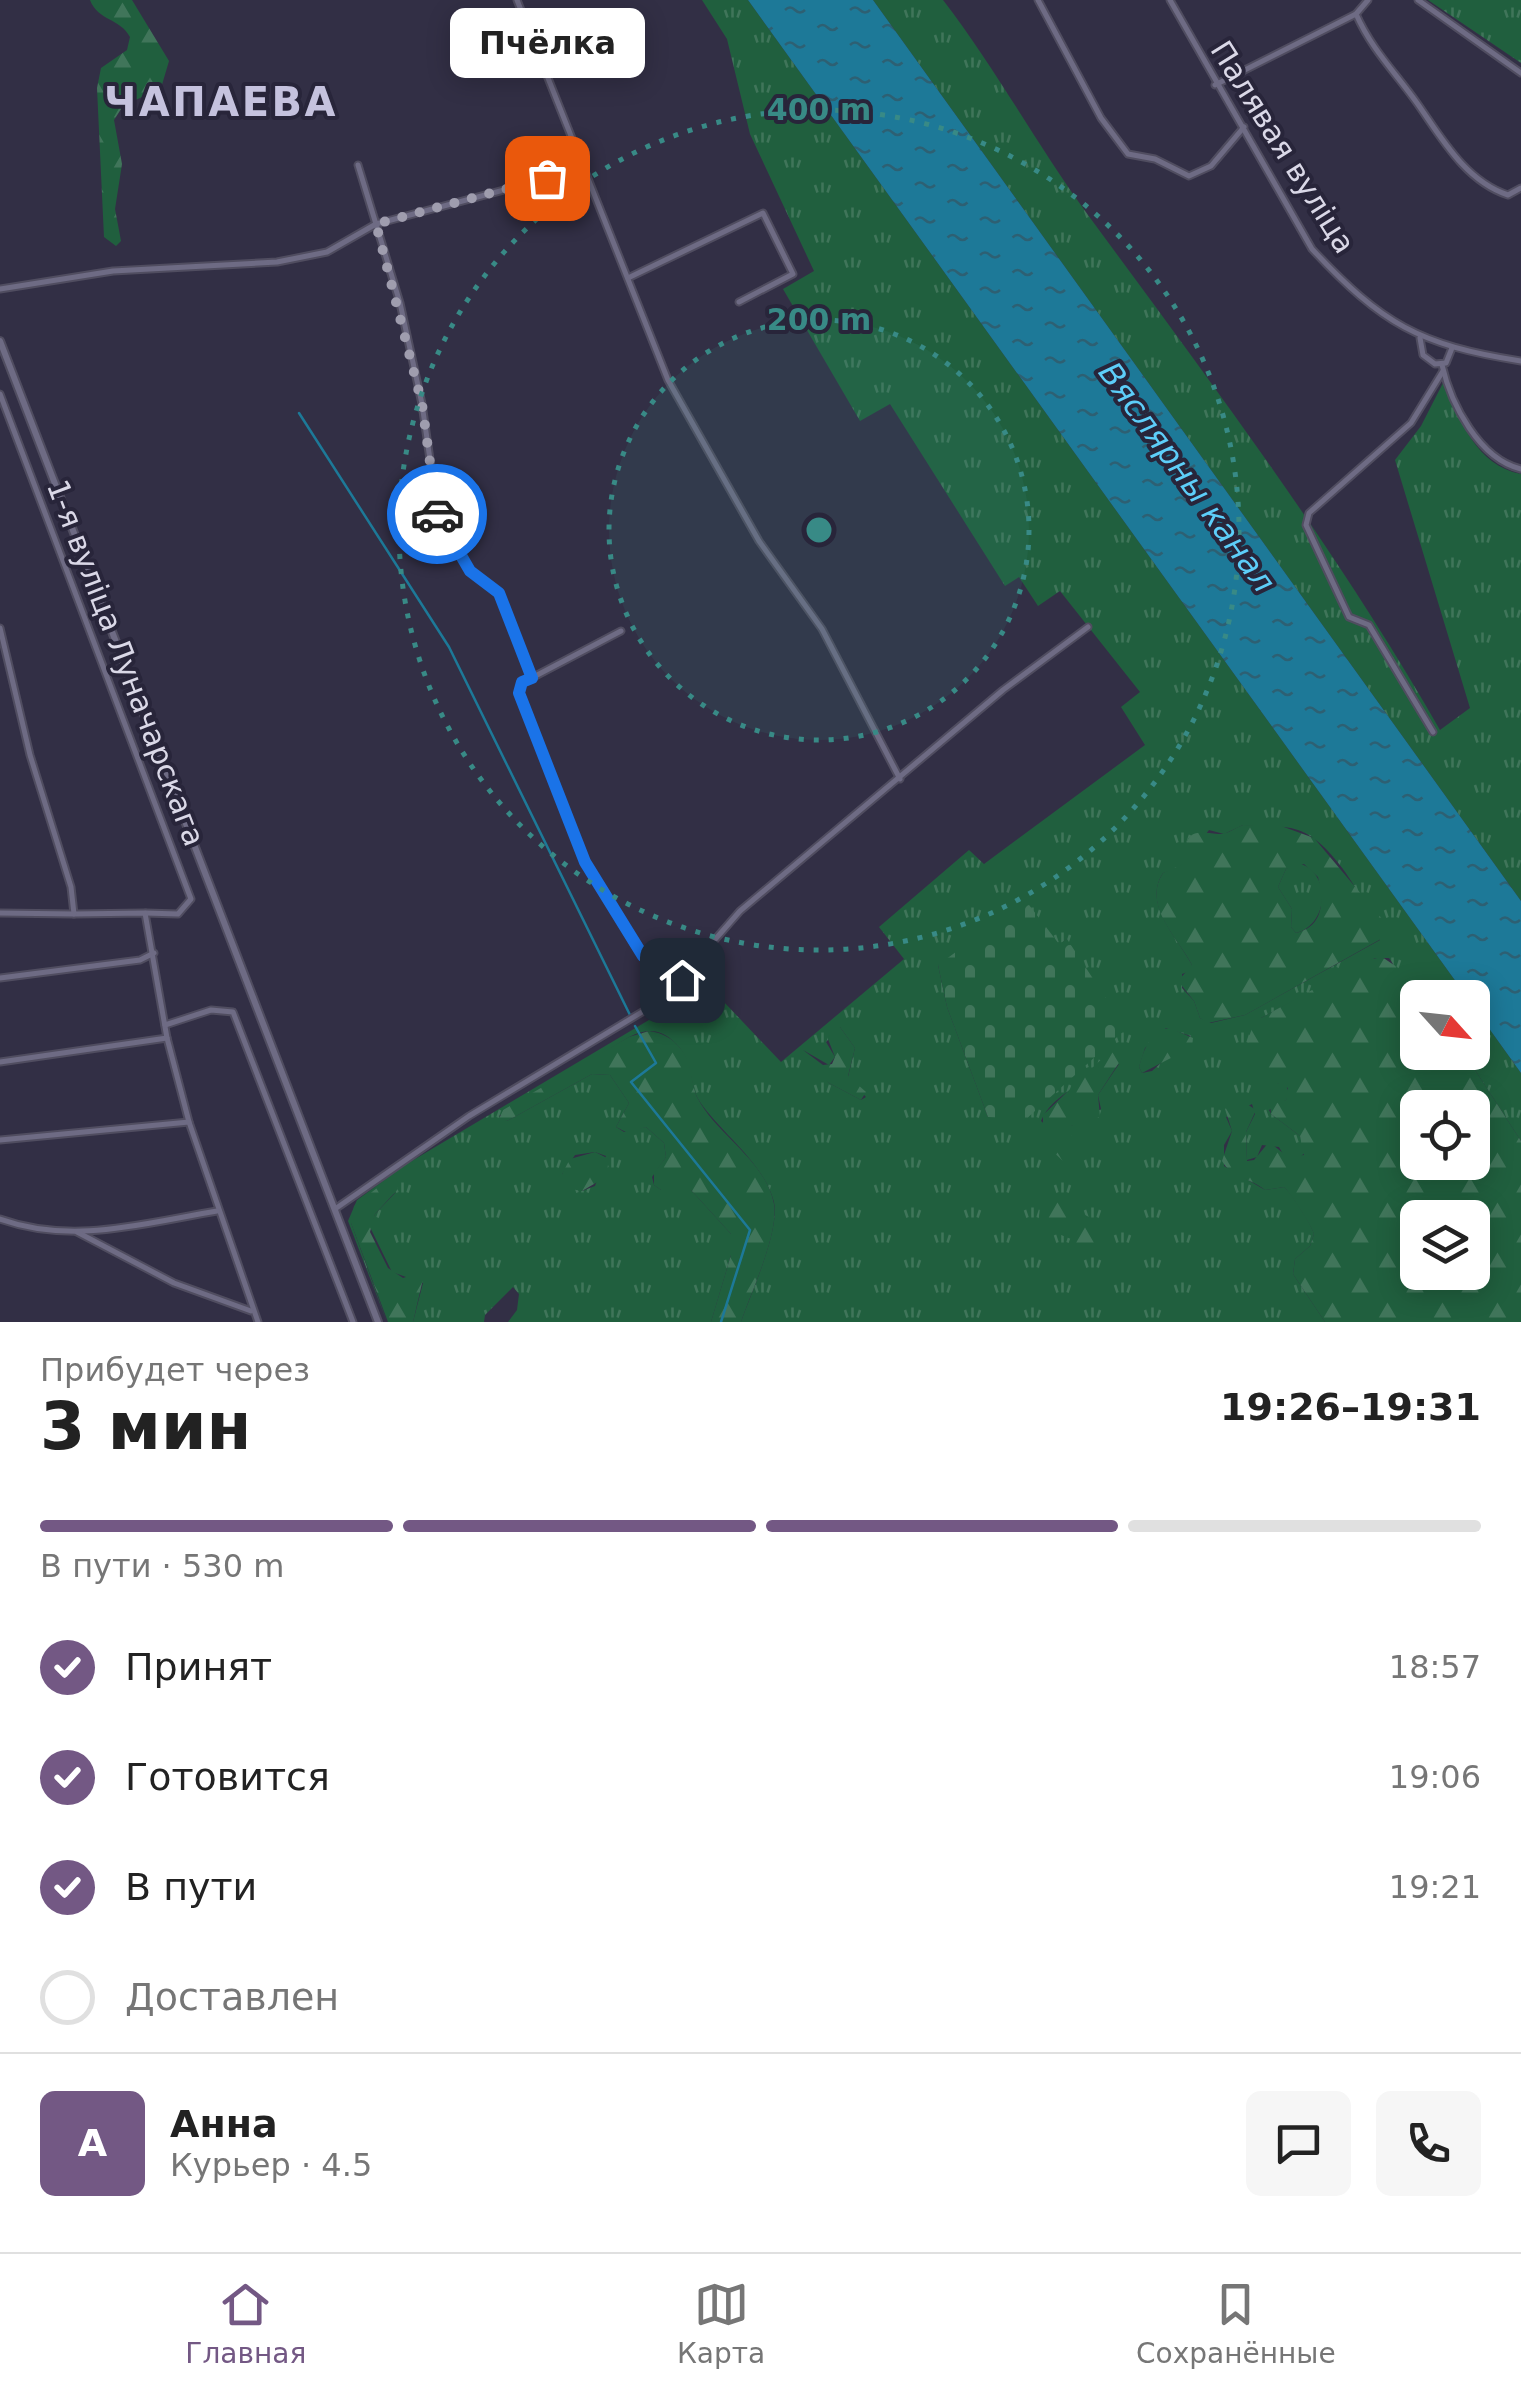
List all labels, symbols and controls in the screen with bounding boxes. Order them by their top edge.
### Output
callout: Пчёлка [450,8,644,78]
text: Пчёлка [479,24,616,62]
street label: Палявая вуліца [1204,34,1362,260]
district label: ЧАПАЕВА [104,79,338,125]
text: 400 m [767,92,871,127]
pin [505,136,590,221]
icon: bag [520,151,575,206]
text: 200 m [767,302,871,337]
water label: Вяслярны канал [1091,355,1283,599]
courier [387,464,487,564]
street label: 1-я вуліца Луначарскага [40,475,212,851]
icon: car [410,487,465,542]
centre of rings [801,512,837,548]
pin [640,938,725,1023]
icon: home [655,953,710,1008]
north arrow [1400,980,1490,1070]
map controls [1400,980,1490,1290]
button: locate [1400,1090,1490,1180]
button: layers [1400,1200,1490,1290]
text: Прибудет через [40,1351,310,1389]
text: 19:26–19:31 [1220,1385,1481,1429]
text: 3 мин [40,1389,251,1464]
text: В пути · 530 m [40,1547,284,1585]
icon: check [40,1640,95,1695]
text: Принят [125,1645,272,1689]
text: 18:57 [1389,1648,1481,1686]
icon: check [40,1750,95,1805]
text: Готовится [125,1755,330,1799]
text: 19:06 [1389,1758,1481,1796]
icon: check [40,1860,95,1915]
text: В пути [125,1865,257,1909]
text: 19:21 [1389,1868,1481,1906]
text: Доставлен [125,1975,339,2019]
button: chat [1246,2091,1351,2196]
button: phone [1376,2091,1481,2196]
text: Анна [170,2102,278,2146]
text: А [78,2121,107,2165]
text: Курьер · 4.5 [170,2146,372,2184]
tab: Главная [185,2277,306,2370]
tab: Карта [677,2277,765,2370]
tab: Сохранённые [1136,2277,1336,2370]

